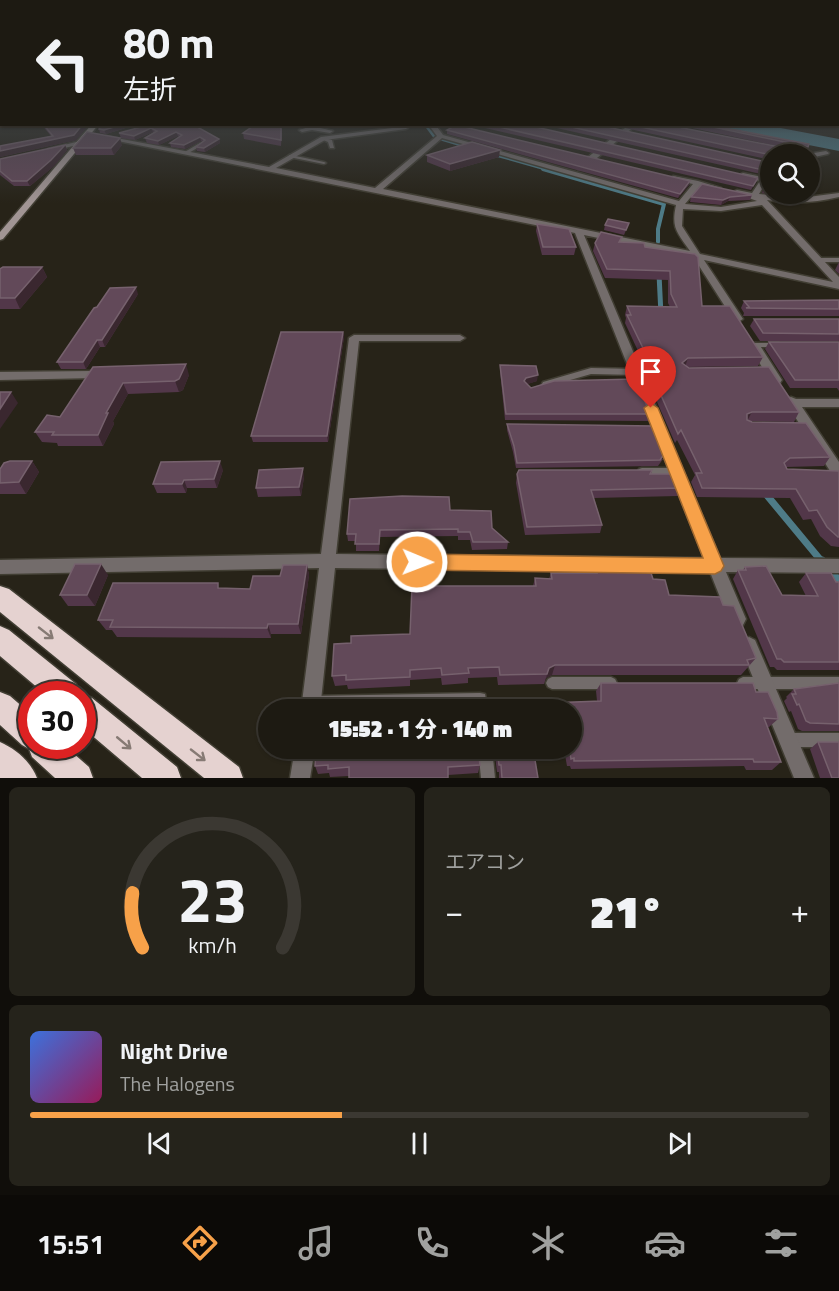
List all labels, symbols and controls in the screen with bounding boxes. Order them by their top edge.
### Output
text: 80 m [123,10,215,74]
icon: left [24,24,102,102]
text: 左折 [123,68,177,109]
map controls [760,144,820,204]
button: search [760,144,820,204]
pin [625,346,676,408]
icon: arrive [634,355,667,388]
position arrow [385,530,449,594]
one-way arrow [38,627,54,640]
speed limit sign: 30 [18,681,96,759]
text: 15:52 · 1 分 · 140 m [328,712,512,746]
one-way arrow [116,736,132,749]
one-way arrow [190,748,206,761]
text: エアコン [445,846,525,877]
text: 23 [177,851,247,946]
text: 21° [590,877,664,945]
text: − [445,886,463,936]
text: + [791,886,809,936]
text: km/h [188,930,236,962]
text: Night Drive [120,1034,228,1068]
text: The Halogens [120,1068,235,1099]
icon: previous [143,1127,176,1160]
icon: pause [403,1127,436,1160]
icon: next [663,1127,696,1160]
icon: directions [179,1222,221,1264]
icon: music [295,1222,337,1264]
icon: phone [411,1222,453,1264]
icon: climate [527,1222,569,1264]
icon: car [644,1222,686,1264]
icon: filters [760,1222,802,1264]
text: 15:51 [37,1223,105,1264]

